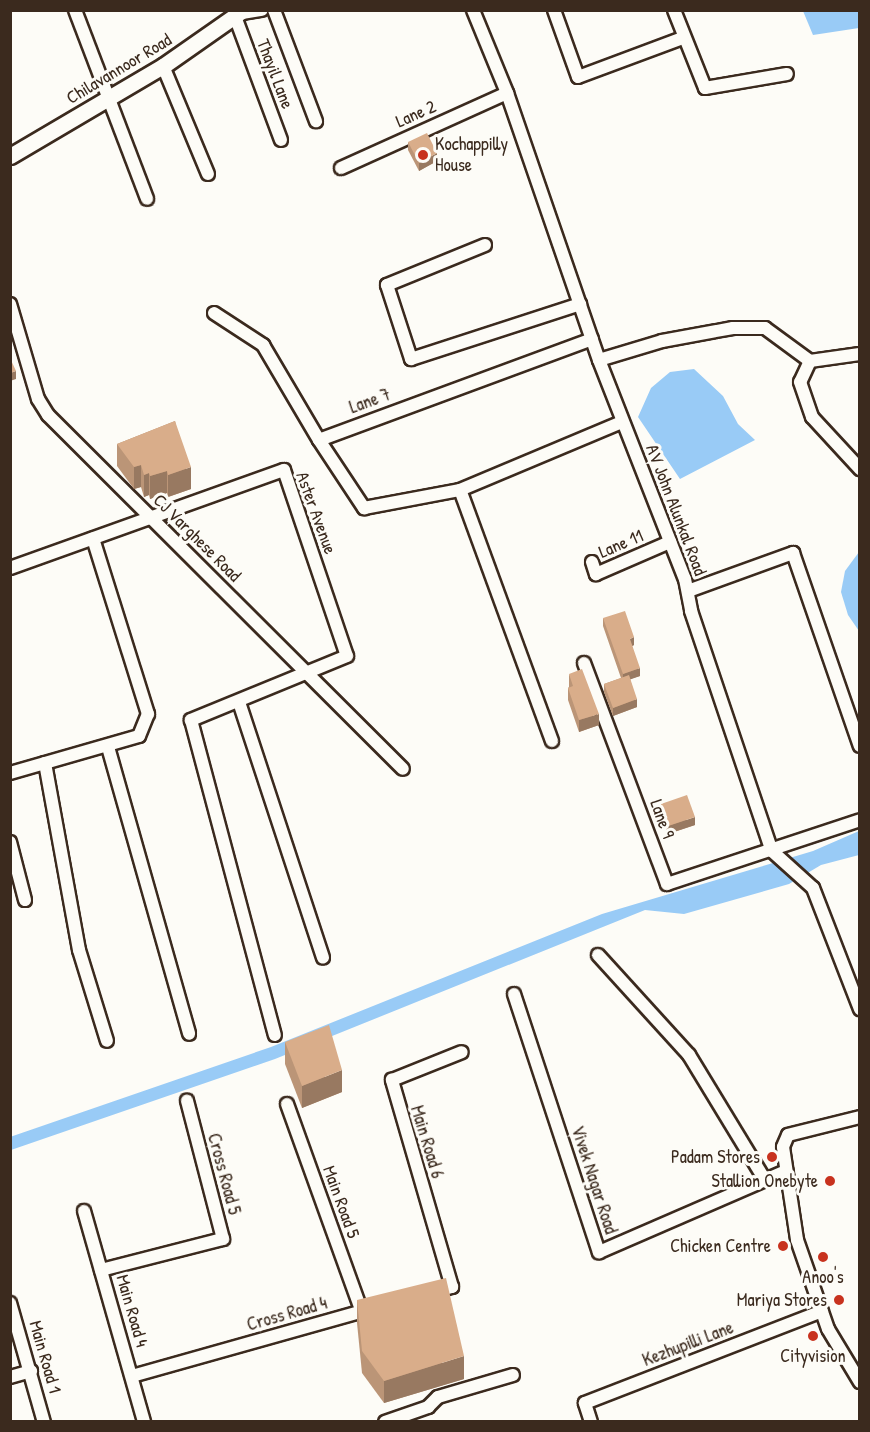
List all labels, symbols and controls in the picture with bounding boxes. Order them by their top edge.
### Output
street label: Chilavannoor Road [62,29,176,109]
street label: Thayil Lane [252,36,298,112]
street label: Lane 2 [393,96,439,132]
place label: Kochappilly House [435,134,508,176]
marker: Kochappilly House [416,148,430,162]
street label: Lane 7 [347,384,393,418]
street label: AV John Alunkal Road [641,441,711,579]
street label: Aster Avenue [291,469,341,557]
street label: CJ Varghese Road [149,490,245,586]
street label: Lane 11 [595,525,647,563]
street label: Lane 9 [645,797,679,841]
street label: Main Road 6 [406,1103,448,1181]
street label: Vivek Nagar Road [566,1123,622,1237]
street label: Cross Road 5 [203,1131,245,1217]
place label: Padam Stores [671,1146,760,1168]
marker: Padam Stores [765,1150,779,1164]
street label: Main Road 5 [318,1163,364,1241]
place label: Stallion Onebyte [711,1170,818,1192]
marker: Stallion Onebyte [823,1174,837,1188]
place label: Chicken Centre [670,1235,771,1257]
marker: Chicken Centre [776,1239,790,1253]
marker: Anoo's [816,1250,830,1264]
place label: Anoo's [802,1266,844,1288]
street label: Main Road 4 [111,1272,153,1350]
place label: Mariya Stores [737,1289,827,1311]
street label: Cross Road 4 [244,1292,330,1336]
marker: Mariya Stores [832,1293,846,1307]
street label: Kezhupilli Lane [639,1317,737,1371]
street label: Main Road 1 [24,1318,66,1396]
marker: Cityvision [806,1329,820,1343]
place label: Cityvision [780,1345,846,1367]

